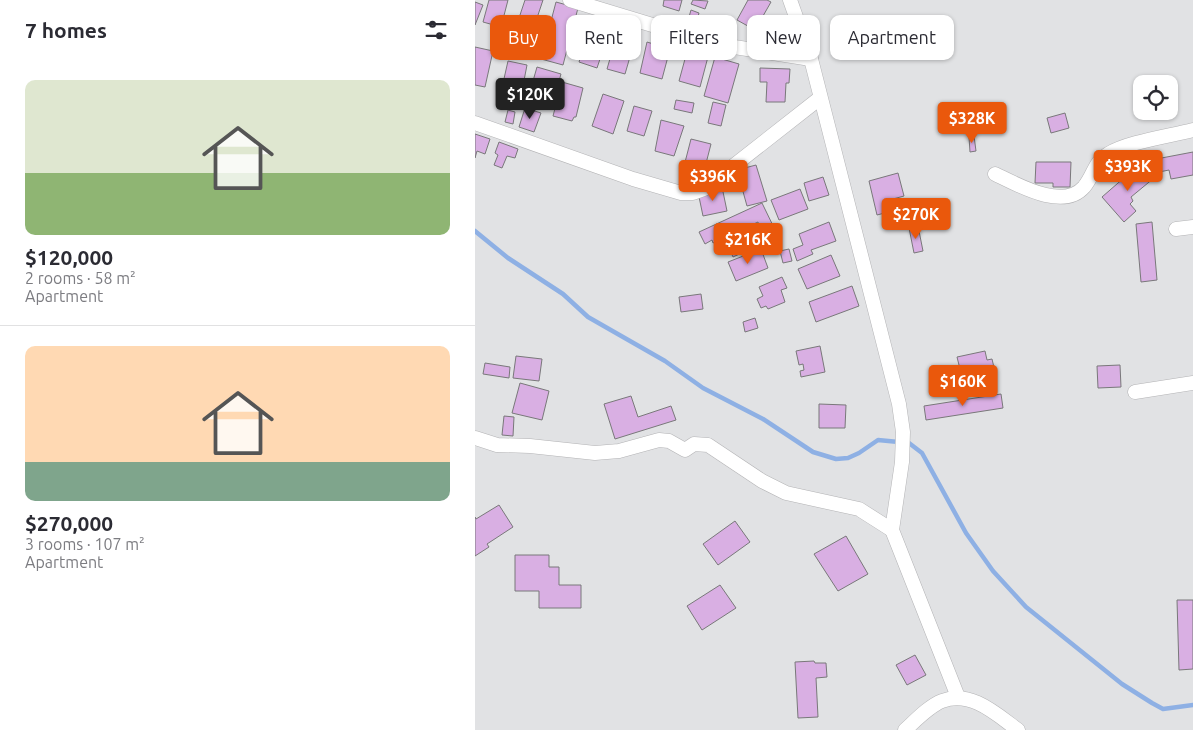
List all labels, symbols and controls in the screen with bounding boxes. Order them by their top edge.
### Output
chip: Buy [490,15,556,60]
chip: Rent [566,15,641,60]
chip: Filters [651,15,737,60]
chip: New [747,15,820,60]
chip: Apartment [830,15,954,60]
icon: filters [422,16,450,44]
text: 7 homes [25,18,107,42]
map controls [1133,75,1178,120]
button: locate [1133,75,1178,120]
pin: $120K [495,78,565,120]
text: $120K [507,85,553,103]
pin: $328K [937,102,1007,144]
text: $328K [949,109,995,127]
icon: home [193,113,283,203]
pin: $393K [1093,150,1163,192]
text: $393K [1105,157,1151,175]
pin: $396K [678,160,748,202]
text: $396K [690,167,736,185]
pin: $270K [881,198,951,240]
text: $270K [893,205,939,223]
pin: $216K [713,222,783,265]
text: $216K [725,230,771,248]
text: $120,000 [25,245,113,269]
text: 2 rooms · 58 m² [25,269,136,287]
text: Apartment [25,287,103,305]
pin: $160K [928,364,998,407]
text: $160K [940,372,986,390]
icon: home [193,378,283,468]
text: $270,000 [25,511,113,535]
text: 3 rooms · 107 m² [25,535,145,553]
text: Apartment [25,553,103,571]

